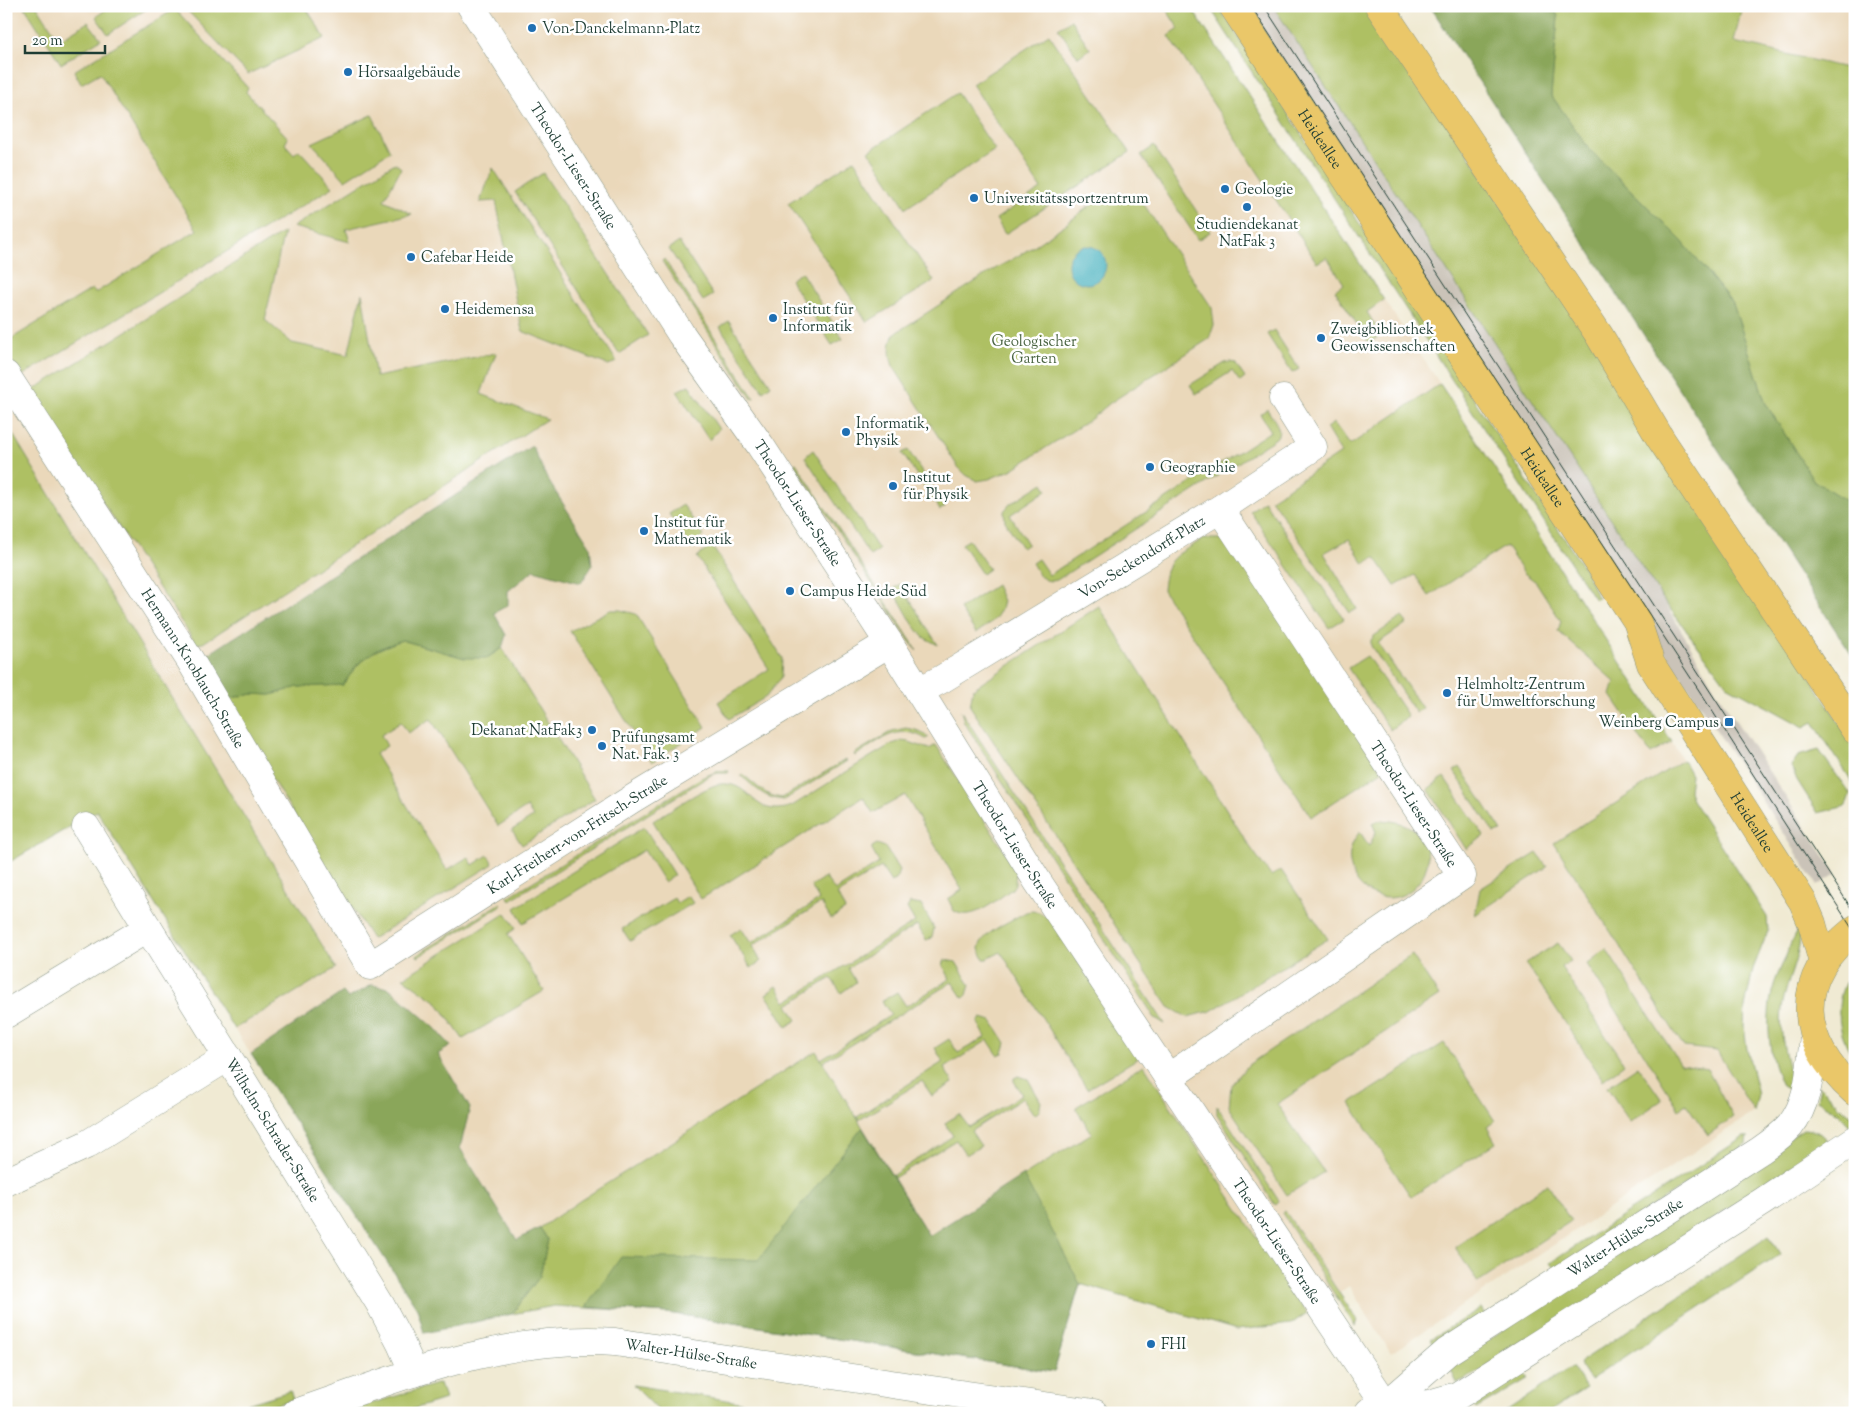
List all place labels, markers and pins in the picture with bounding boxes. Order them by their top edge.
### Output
place label: Von-Danckelmann-Platz [542,19,700,40]
marker: Von-Danckelmann-Platz [526,22,538,34]
place label: Hörsaalgebäude [358,63,460,84]
marker: Hörsaalgebäude [342,66,354,78]
place label: Geologie [1235,180,1293,201]
marker: Geologie [1219,183,1231,195]
place label: Universitätssportzentrum [984,189,1149,210]
marker: Universitätssportzentrum [968,192,980,204]
marker: Studiendekanat NatFak 3 [1241,201,1253,213]
place label: Studiendekanat NatFak 3 [1196,215,1298,253]
place label: Cafebar Heide [421,248,514,269]
marker: Cafebar Heide [405,251,417,263]
place label: Heidemensa [455,300,534,321]
place label: Institut für Informatik [783,300,854,338]
marker: Heidemensa [439,303,451,315]
marker: Institut für Informatik [767,312,779,324]
place label: Zweigbibliothek Geowissenschaften [1331,320,1456,358]
marker: Zweigbibliothek Geowissenschaften [1315,332,1327,344]
place label: Informatik, Physik [856,414,929,452]
marker: Informatik, Physik [840,426,852,438]
place label: Geographie [1160,458,1235,479]
marker: Geographie [1144,461,1156,473]
place label: Institut für Physik [903,468,969,506]
marker: Institut für Physik [887,480,899,492]
place label: Institut für Mathematik [654,513,732,551]
marker: Institut für Mathematik [638,525,650,537]
place label: Campus Heide-Süd [800,582,927,603]
marker: Campus Heide-Süd [784,585,796,597]
place label: Helmholtz-Zentrum für Umweltforschung [1457,675,1595,713]
marker: Helmholtz-Zentrum für Umweltforschung [1441,687,1453,699]
place label: Weinberg Campus [1599,713,1719,734]
marker: Weinberg Campus [1723,716,1735,728]
place label: Dekanat NatFak3 [471,721,582,742]
marker: Dekanat NatFak3 [586,724,598,736]
place label: Prüfungsamt Nat. Fak. 3 [612,728,695,766]
marker: Prüfungsamt Nat. Fak. 3 [596,740,608,752]
place label: FHI [1161,1335,1186,1356]
marker: FHI [1145,1338,1157,1350]

